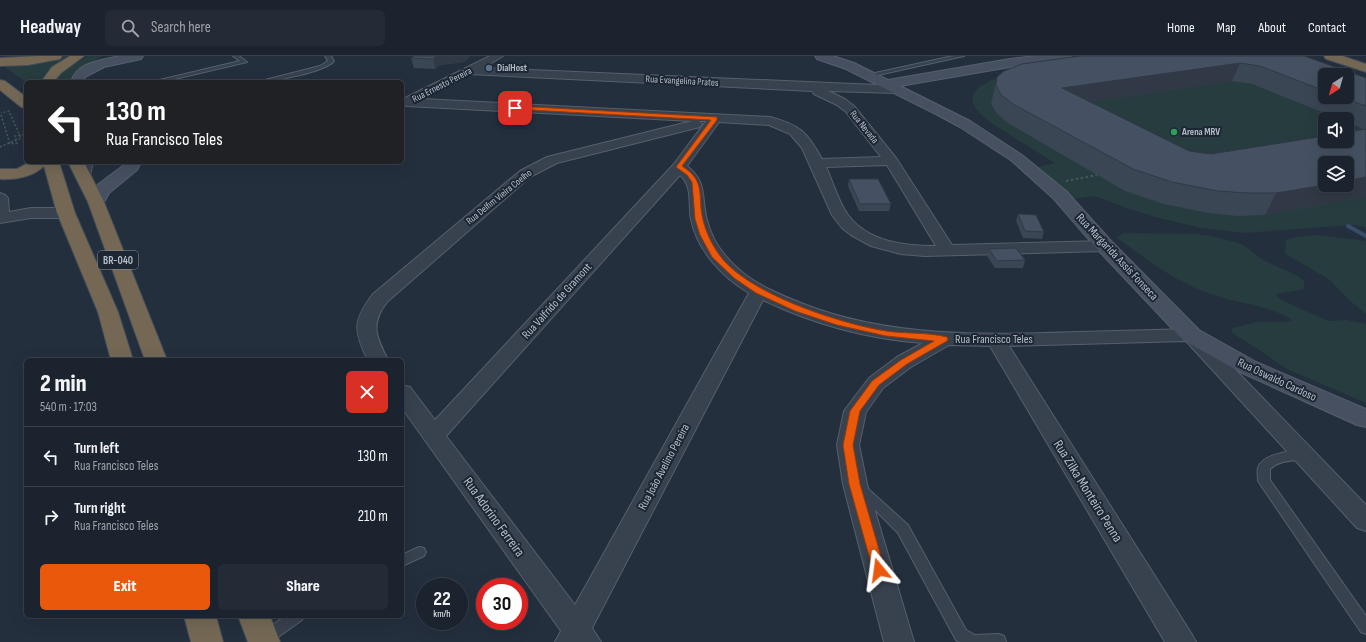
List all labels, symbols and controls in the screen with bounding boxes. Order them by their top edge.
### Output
search box [105,10,385,46]
text: Headway [20,16,81,39]
icon: search [119,17,141,39]
text: Search here [151,18,211,37]
text: Home [1167,19,1195,36]
text: Map [1217,19,1236,36]
text: About [1258,19,1286,36]
text: Contact [1308,19,1346,36]
place label: DialHost [497,62,528,74]
marker: DialHost [484,63,494,73]
street label: Rua Ernesto Pereira [410,65,474,105]
north arrow [1318,68,1354,104]
map controls [1318,68,1354,192]
street label: Rua Evangelina Prates [645,73,719,89]
pin [498,91,532,125]
text: 130 m [106,95,166,128]
icon: left [40,96,92,148]
icon: arrive [504,97,526,119]
street label: Rua Nevada [847,108,881,146]
button: sound [1318,112,1354,148]
place label: Arena MRV [1181,126,1220,138]
marker: Arena MRV [1169,127,1179,137]
text: Rua Francisco Teles [106,129,223,150]
button: layers [1318,156,1354,192]
street label: Rua Delfim Vieira Coelho [464,167,534,227]
street label: Rua Margarida Assis Fonseca [1073,210,1161,304]
road number: BR-040 [98,251,138,269]
street label: Rua Valfrido de Gramont [519,260,595,342]
street label: Rua Francisco Teles [955,332,1033,347]
street label: Rua Oswaldo Cardoso [1235,355,1319,405]
text: 2 min [40,369,87,398]
button: close [346,371,388,413]
text: 540 m · 17:03 [40,399,97,415]
street label: Rua João Avelino Pereira [635,421,693,513]
street label: Rua Zilka Monteiro Penna [1050,437,1126,545]
text: Turn left [74,439,119,458]
icon: left [40,446,62,468]
text: 130 m [358,447,388,466]
text: Rua Francisco Teles [74,458,158,474]
street label: Rua Adorino Ferreira [459,474,529,560]
text: Turn right [74,499,126,518]
icon: right [40,506,62,528]
text: 210 m [358,507,388,526]
text: Rua Francisco Teles [74,518,158,534]
position arrow [858,549,900,591]
button: Exit [40,564,210,610]
button: Share [218,564,388,610]
speed limit sign: 30 [476,578,528,630]
text: 22 [433,587,451,611]
text: km/h [433,608,451,620]

